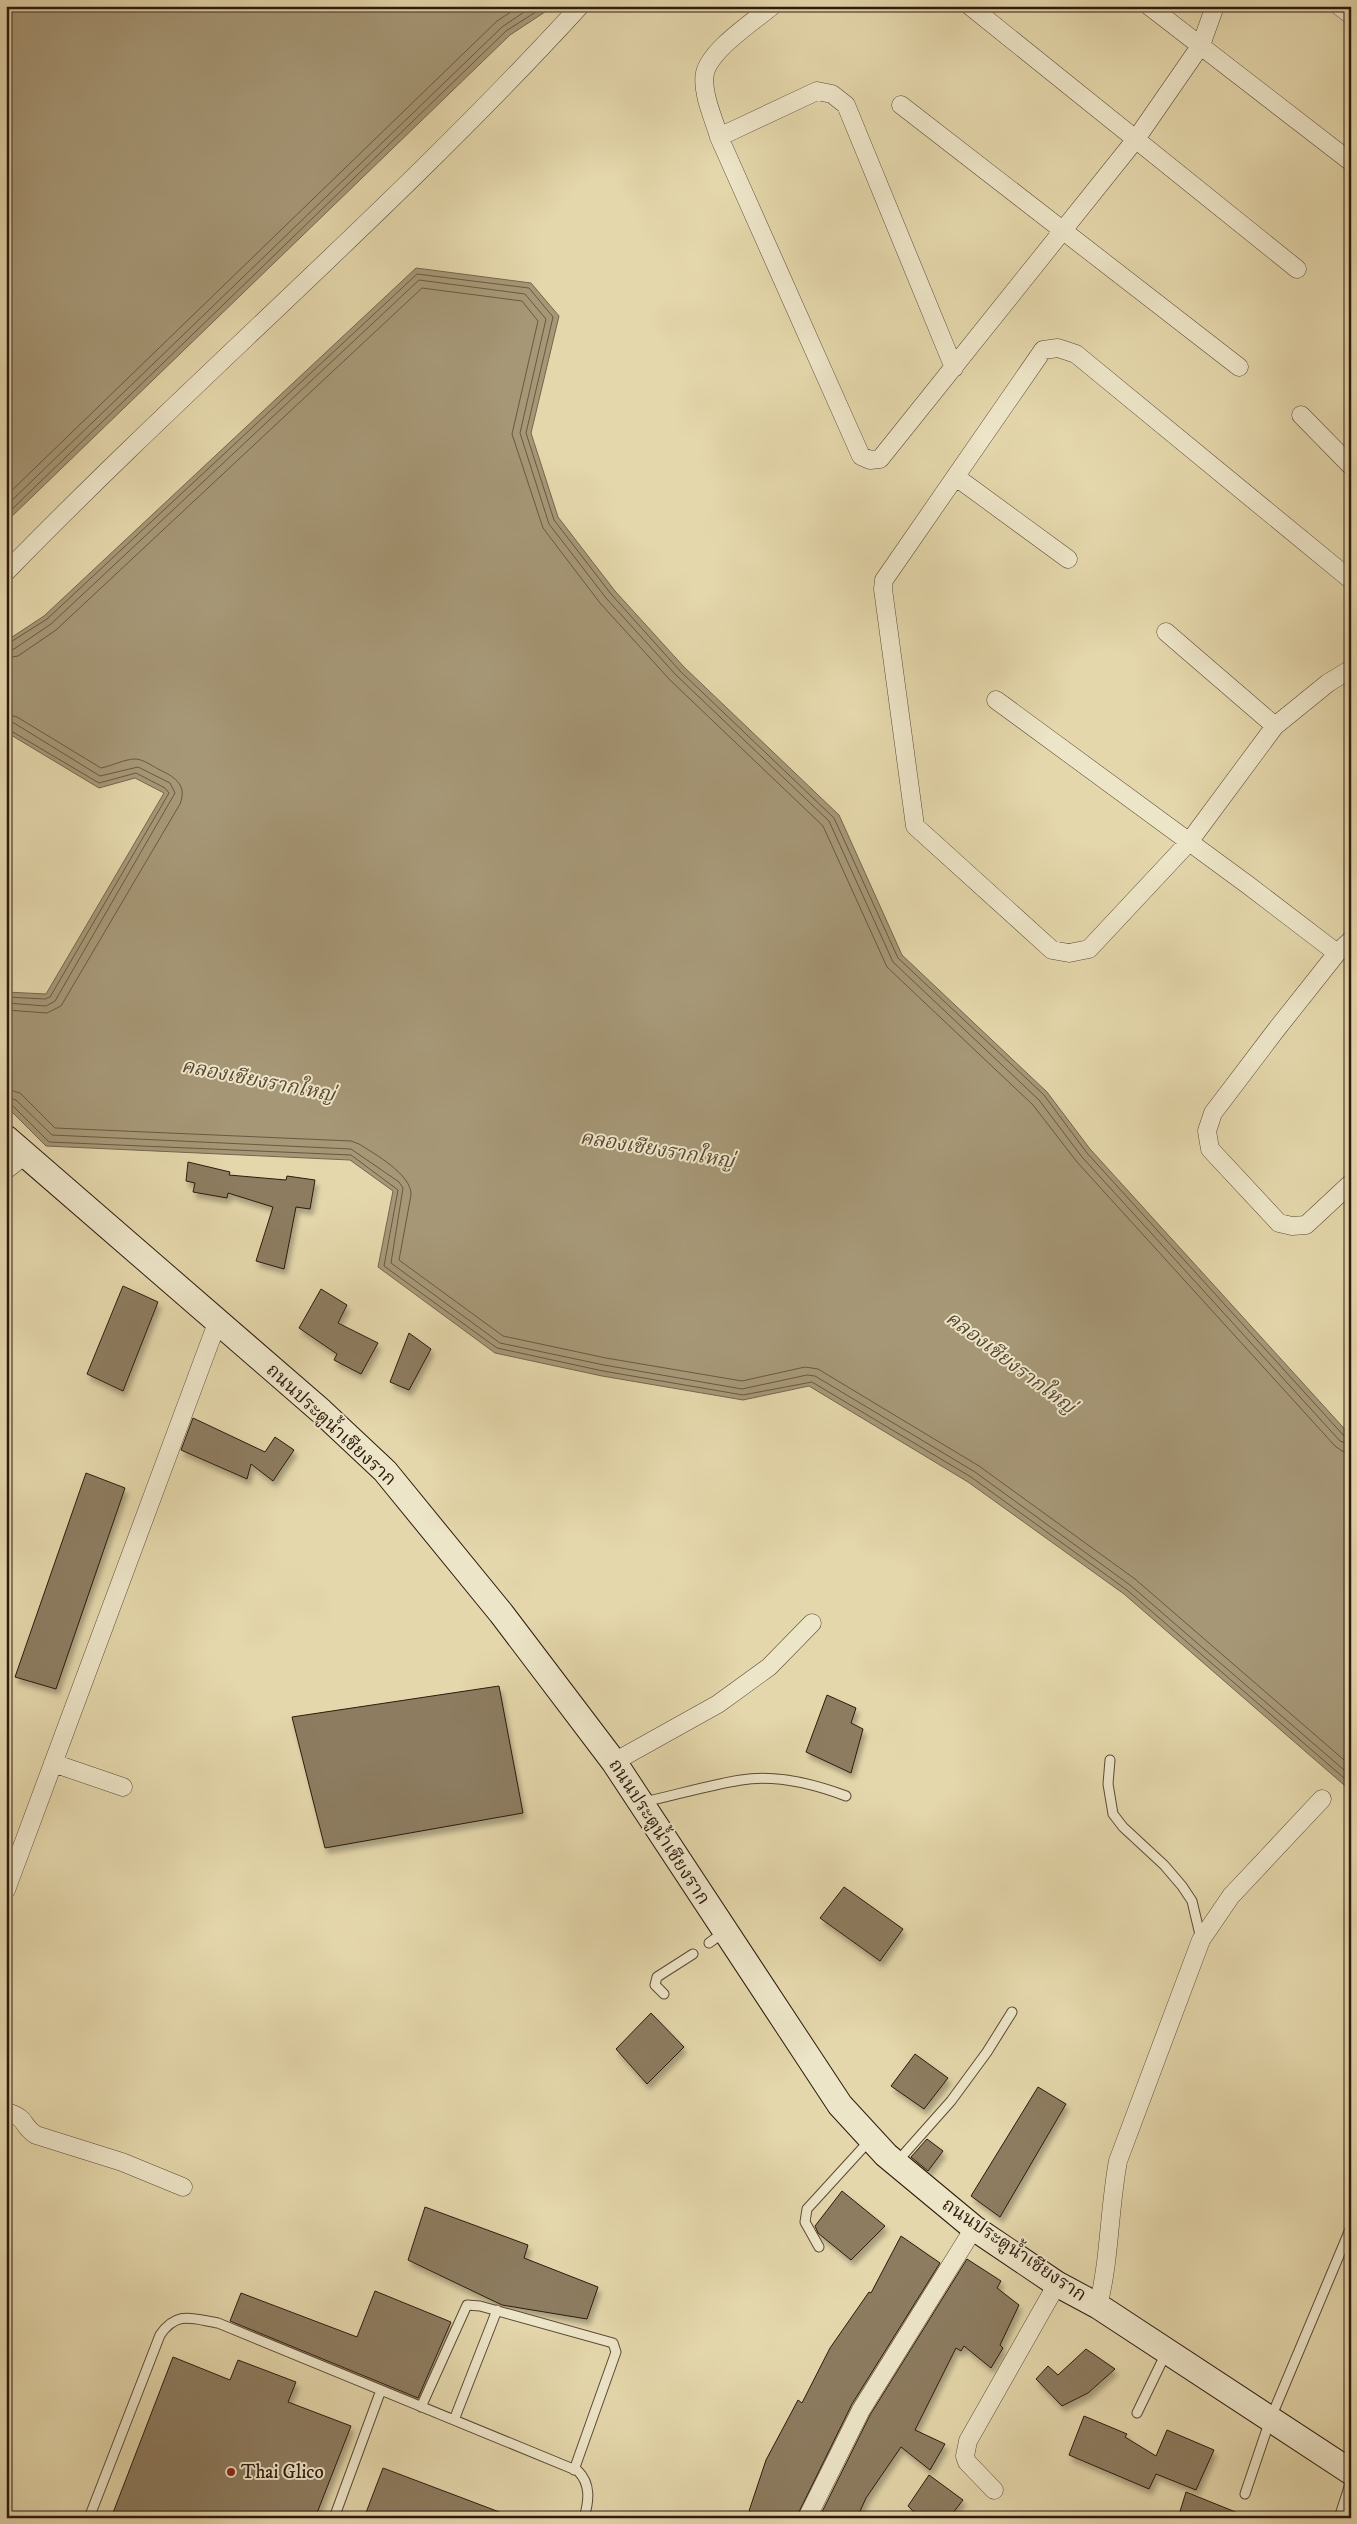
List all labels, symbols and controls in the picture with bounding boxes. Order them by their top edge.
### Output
water label: คลองเชียงรากใหญ่ [179,1051,340,1109]
water label: คลองเชียงรากใหญ่ [578,1123,739,1175]
water label: คลองเชียงรากใหญ่ [940,1304,1084,1422]
street label: ถนนประตูน้ำเชียงราก [261,1356,403,1491]
street label: ถนนประตูน้ำเชียงราก [603,1753,718,1909]
street label: ถนนประตูน้ำเชียงราก [937,2190,1093,2307]
place label: Thai Glico [241,2461,324,2484]
marker: Thai Glico [225,2466,237,2478]

